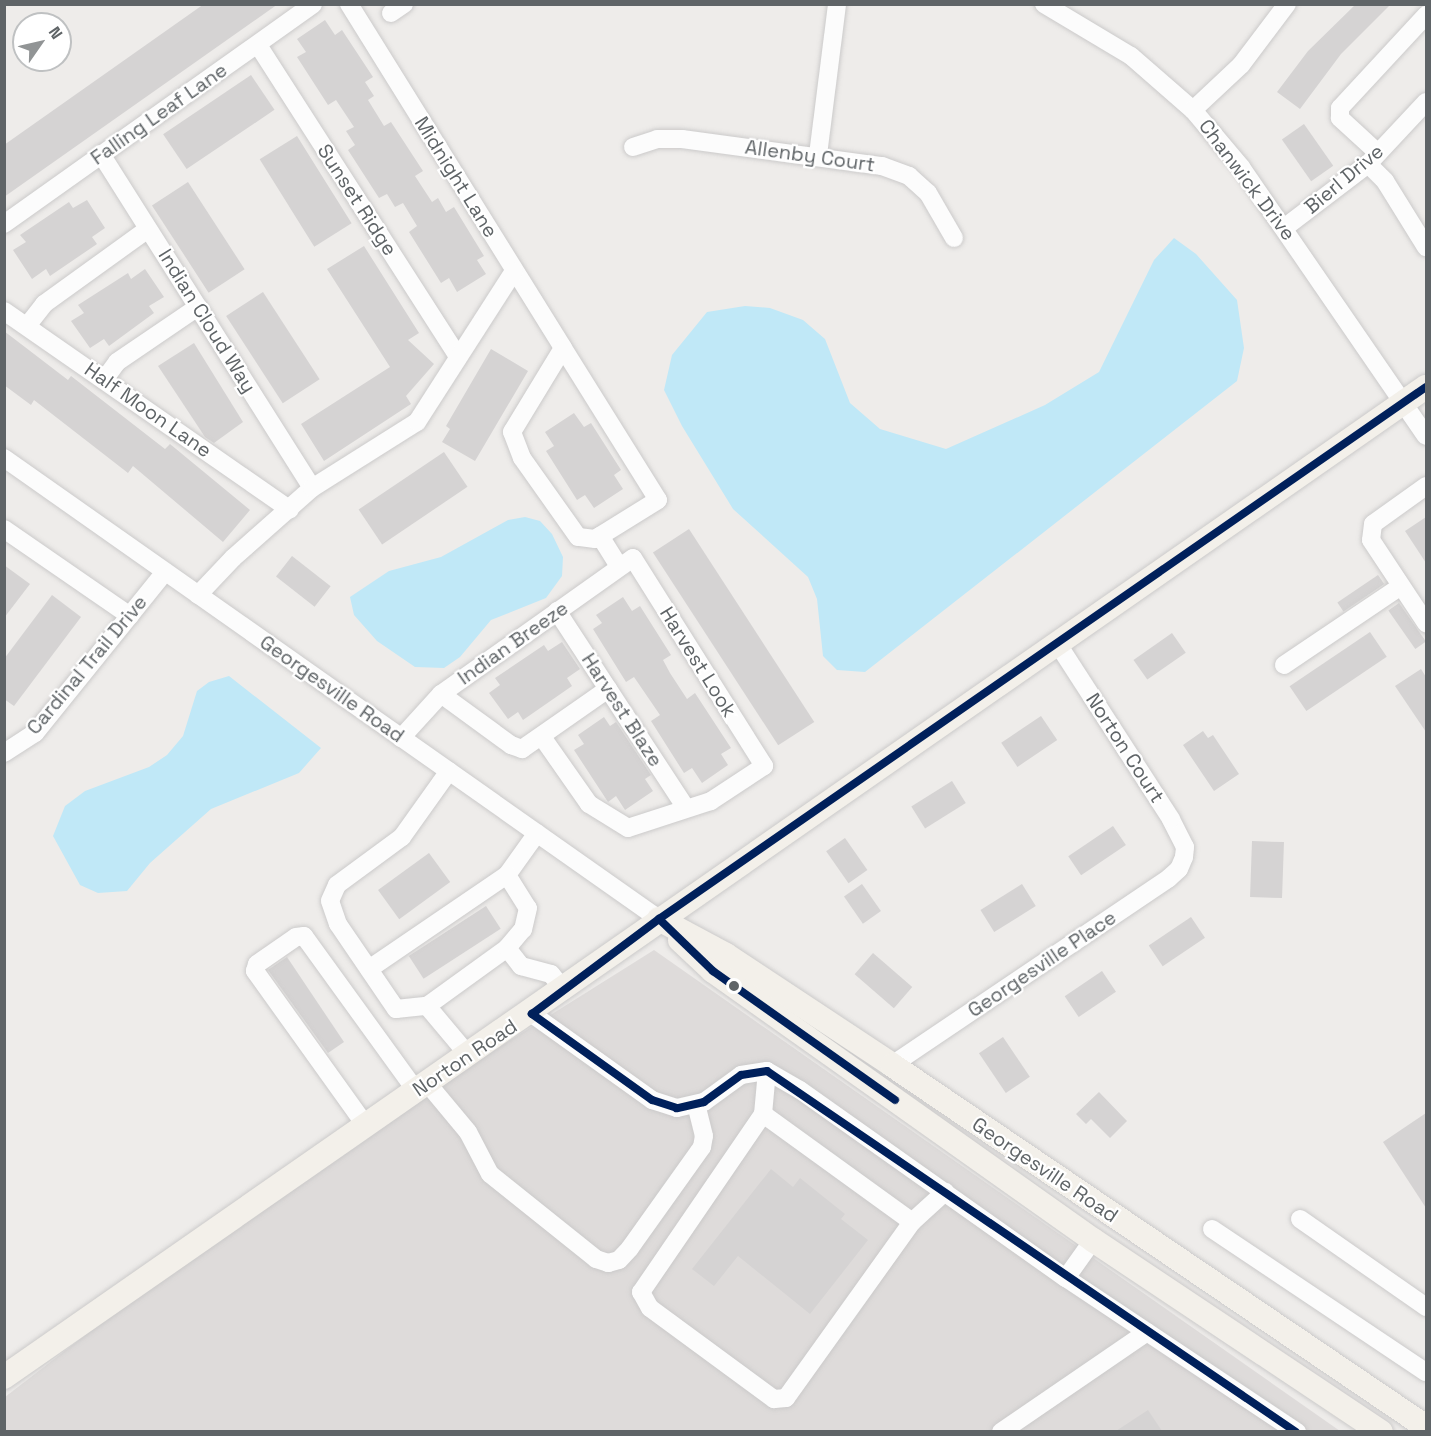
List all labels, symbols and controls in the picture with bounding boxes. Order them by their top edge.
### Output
north arrow [12,12,72,72]
text: N [44,22,67,43]
street label: Falling Leaf Lane [86,58,232,170]
street label: Midnight Lane [409,112,503,242]
street label: Chanwick Drive [1194,115,1300,245]
street label: Allenby Court [743,135,877,177]
street label: Bierl Drive [1300,139,1388,219]
street label: Sunset Ridge [312,140,402,260]
street label: Indian Cloud Way [153,245,261,397]
street label: Half Moon Lane [80,357,216,463]
street label: Cardinal Trail Drive [22,590,152,740]
street label: Indian Breeze [453,596,573,690]
street label: Harvest Look [655,602,741,722]
street label: Georgesville Road [255,630,409,748]
street label: Harvest Blaze [576,649,668,771]
street label: Norton Court [1081,689,1169,807]
street label: Georgesville Place [963,905,1121,1023]
unlabelled marker [728,980,740,992]
street label: Norton Road [408,1014,522,1102]
street label: Georgesville Road [967,1112,1123,1228]

